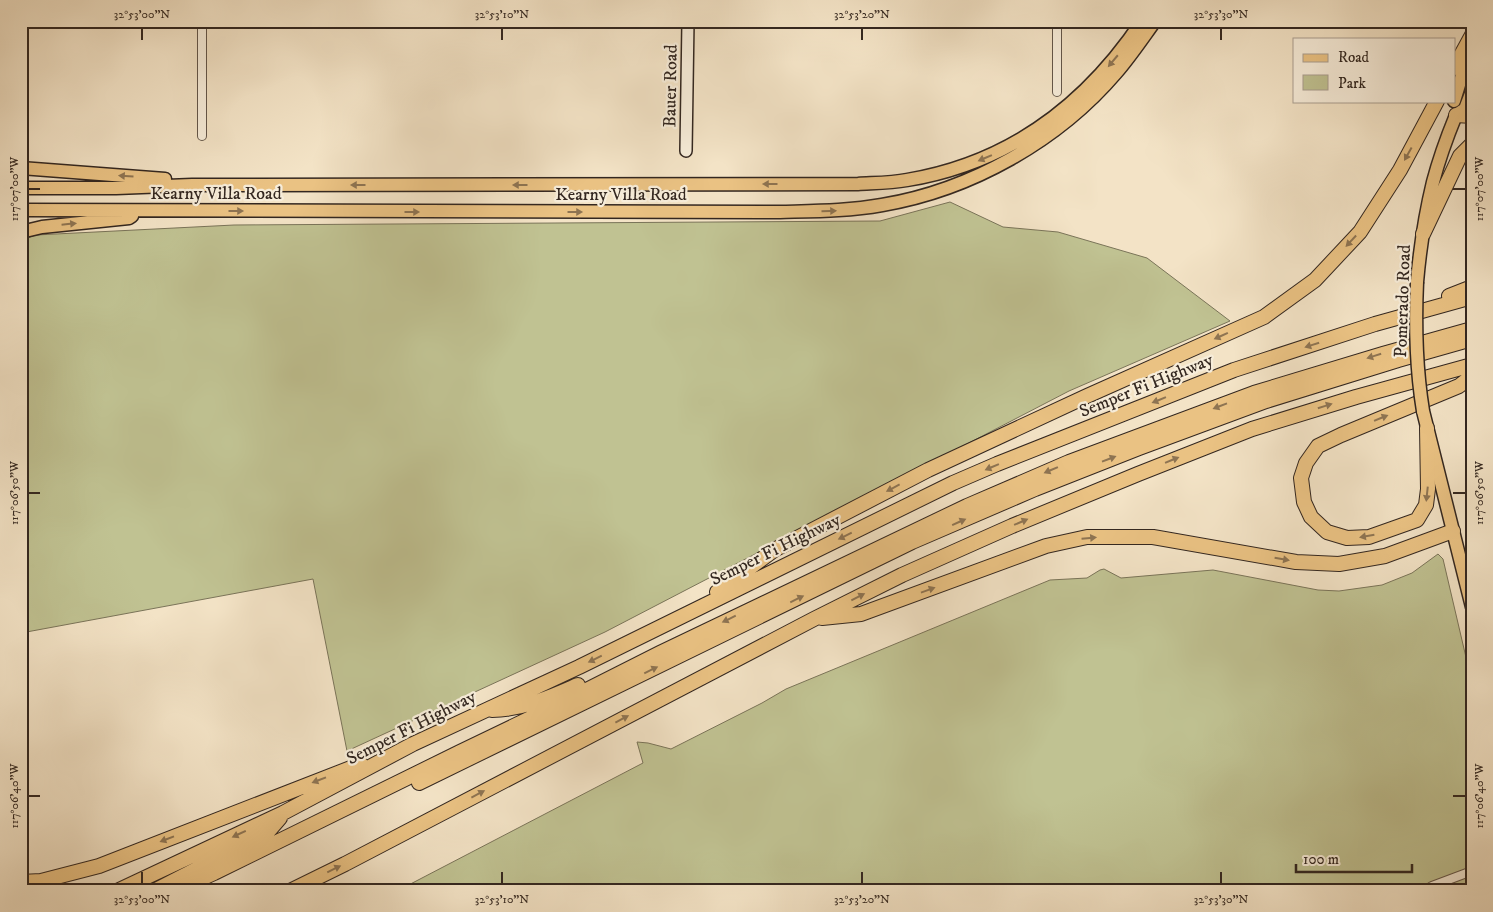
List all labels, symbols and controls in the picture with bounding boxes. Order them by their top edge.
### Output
text: 32°53'00"N [114,7,170,22]
text: 32°53'10"N [475,7,529,22]
text: 32°53'20"N [834,7,890,22]
text: 32°53'30"N [1194,7,1248,22]
legend [1293,38,1456,102]
street label: Bauer Road [659,44,683,128]
text: Road [1338,48,1370,67]
one-way arrow [1107,54,1119,66]
text: Park [1338,74,1367,93]
one-way arrow [1404,146,1412,161]
one-way arrow [978,154,992,162]
text: 117°07'00"W [7,156,22,221]
text: 117°07'00"W [1472,156,1487,221]
one-way arrow [118,172,134,180]
one-way arrow [762,180,778,188]
one-way arrow [349,181,365,189]
one-way arrow [512,181,528,189]
street label: Kearny Villa Road [150,183,282,205]
street label: Kearny Villa Road [555,184,687,206]
one-way arrow [228,207,244,215]
one-way arrow [821,207,837,215]
one-way arrow [405,208,421,216]
one-way arrow [567,208,583,216]
one-way arrow [62,220,78,228]
one-way arrow [1345,235,1357,247]
street label: Pomerado Road [1390,244,1416,358]
one-way arrow [1214,332,1228,340]
one-way arrow [1304,341,1319,349]
street label: Semper Fi Highway [1076,349,1217,423]
one-way arrow [1367,353,1382,360]
one-way arrow [1151,396,1166,404]
one-way arrow [1212,402,1227,410]
one-way arrow [1317,402,1332,410]
one-way arrow [1374,414,1388,422]
one-way arrow [1102,455,1116,463]
one-way arrow [1165,456,1179,464]
text: 117°06'50"W [7,460,22,525]
text: 117°06'50"W [1472,460,1487,525]
one-way arrow [985,463,999,471]
one-way arrow [1044,466,1059,474]
one-way arrow [885,484,900,492]
one-way arrow [1423,487,1431,503]
street label: Semper Fi Highway [707,509,845,591]
one-way arrow [952,517,966,525]
one-way arrow [1014,518,1028,526]
one-way arrow [837,532,852,540]
one-way arrow [1359,533,1375,541]
one-way arrow [1082,534,1098,542]
one-way arrow [1274,556,1290,564]
one-way arrow [921,586,936,594]
one-way arrow [850,593,865,601]
one-way arrow [790,595,804,603]
one-way arrow [722,615,737,623]
one-way arrow [588,655,602,663]
one-way arrow [643,666,658,674]
street label: Semper Fi Highway [343,686,480,770]
one-way arrow [615,715,629,723]
text: 117°06'40"W [7,762,22,829]
text: 117°06'40"W [1472,762,1487,829]
one-way arrow [311,776,326,784]
one-way arrow [471,790,485,798]
one-way arrow [232,830,246,838]
one-way arrow [159,835,174,843]
scale bar [1296,842,1412,874]
text: 100 m [1303,850,1339,869]
one-way arrow [327,865,341,873]
text: 32°53'00"N [114,892,170,907]
text: 32°53'10"N [475,892,529,907]
text: 32°53'20"N [834,892,890,907]
text: 32°53'30"N [1194,892,1248,907]

